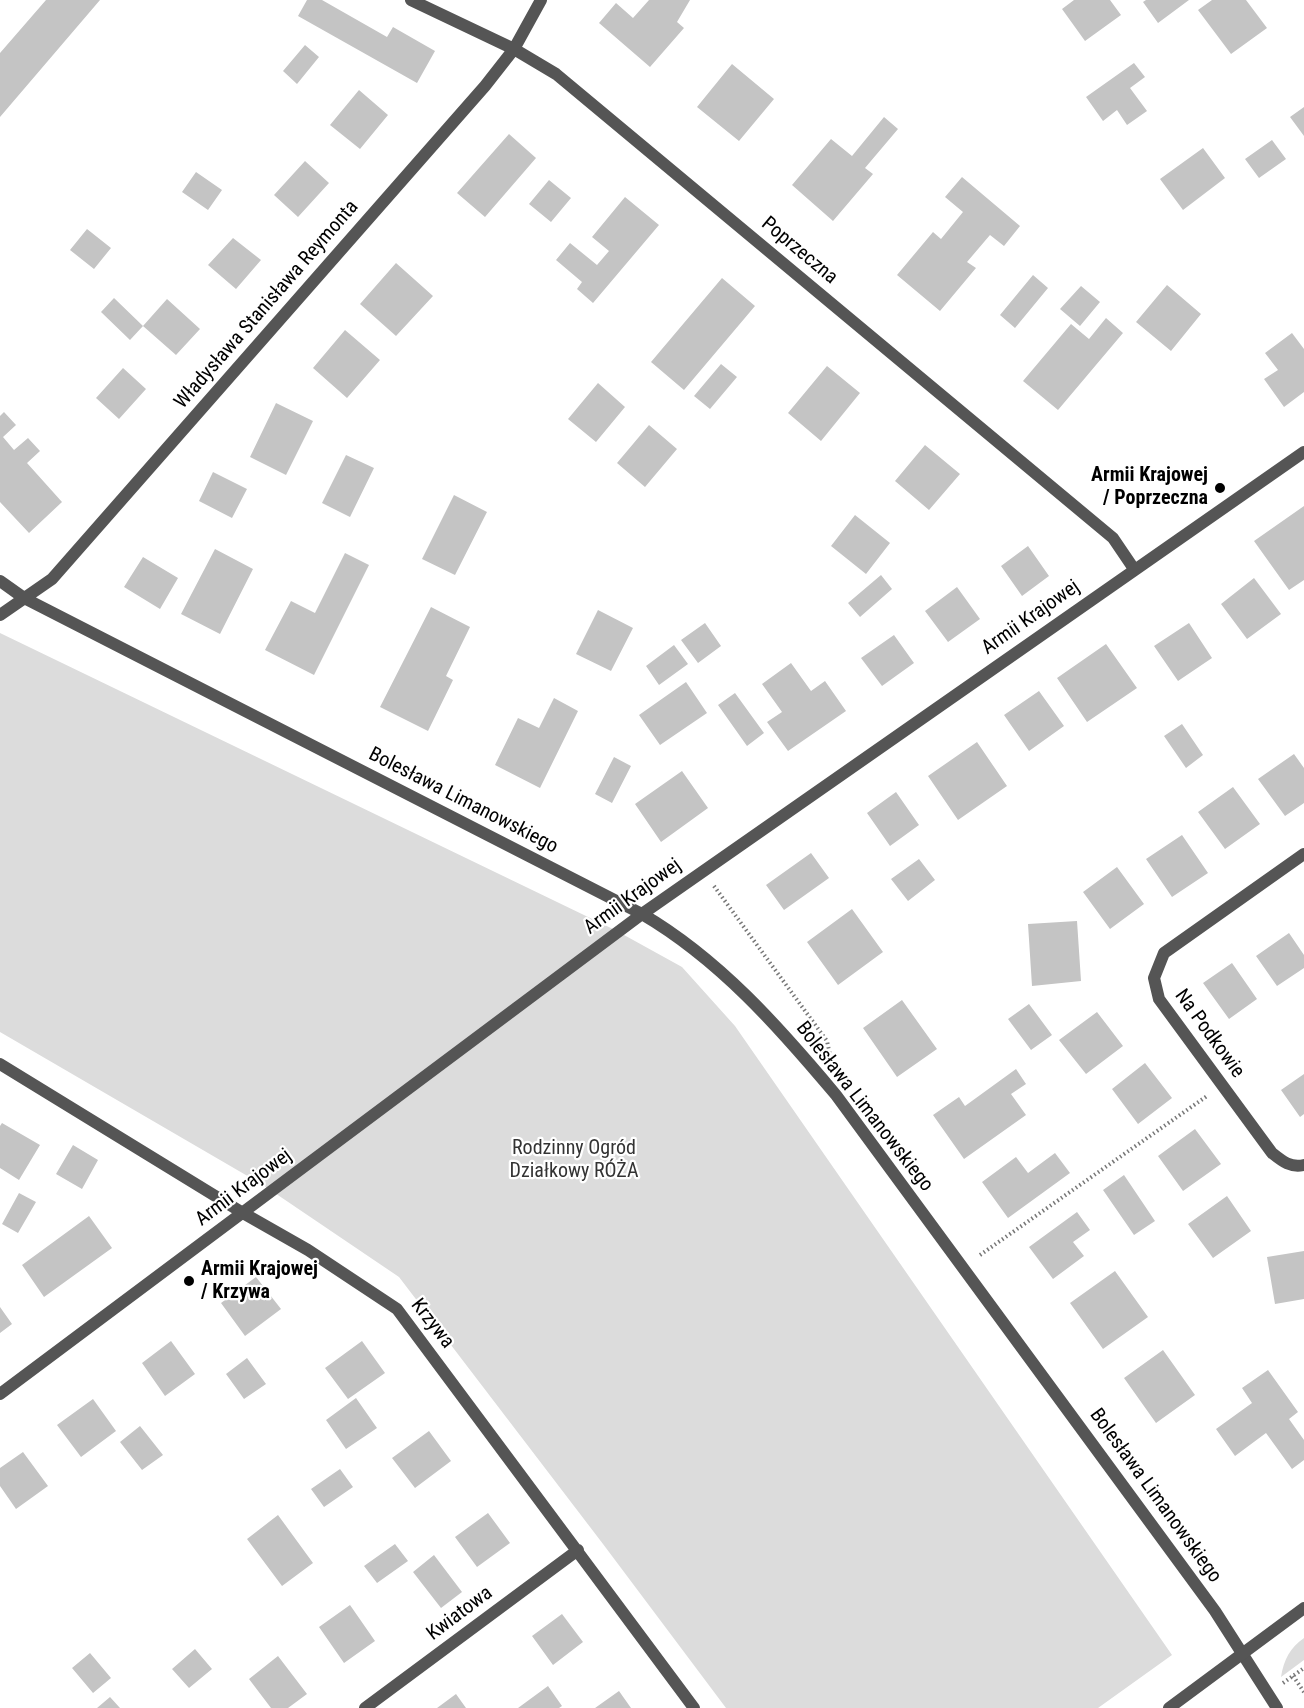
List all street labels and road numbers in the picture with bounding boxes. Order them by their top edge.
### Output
street label: Władysława Stanisława Reymonta [170,196,364,414]
street label: Poprzeczna [756,212,842,290]
street label: Armii Krajowej [977,575,1085,661]
street label: Bolesława Limanowskiego [364,743,562,859]
street label: Armii Krajowej [580,854,686,940]
street label: Na Podkowie [1169,985,1249,1083]
street label: Bolesława Limanowskiego [790,1017,938,1197]
street label: Armii Krajowej [191,1144,297,1232]
street label: Krzywa [405,1294,459,1354]
street label: Bolesława Limanowskiego [1084,1404,1226,1588]
street label: Kwiatowa [423,1582,497,1646]

